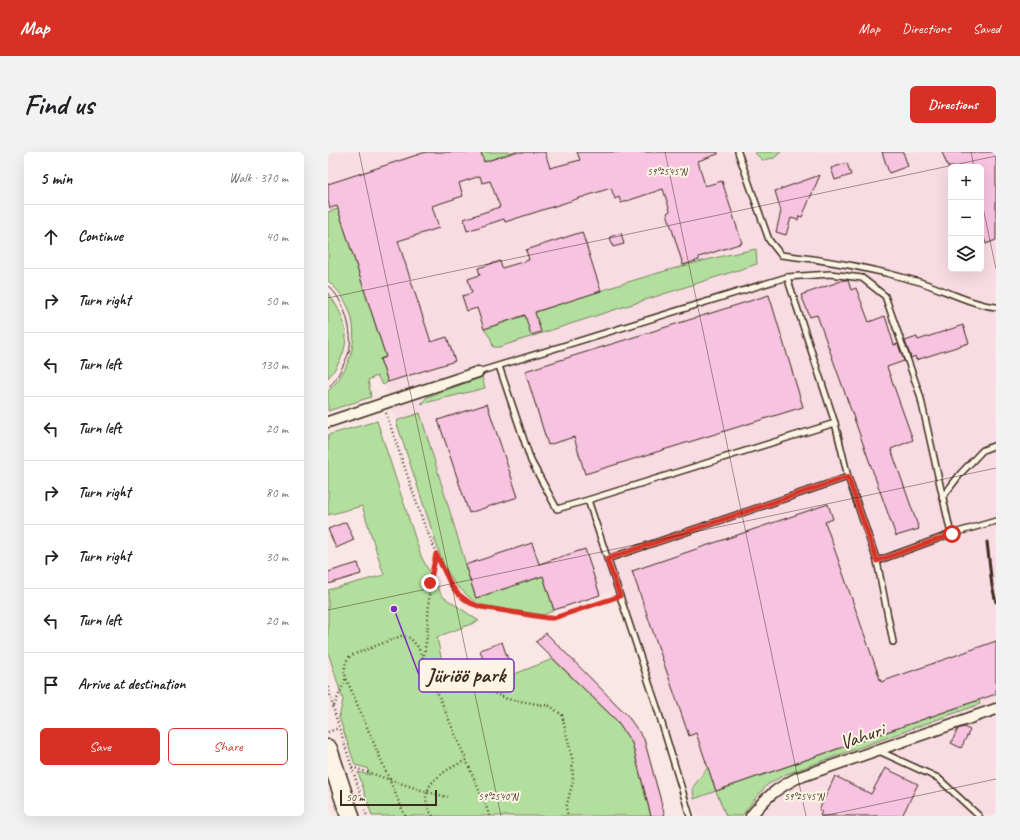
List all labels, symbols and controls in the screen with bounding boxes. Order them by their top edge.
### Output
text: Map [20,16,50,40]
text: Map [859,20,880,37]
text: Directions [902,20,951,37]
text: Saved [973,20,1000,37]
button: Directions [910,86,996,123]
text: Find us [24,87,94,122]
map controls [948,164,984,272]
button: + [948,164,984,200]
text: 59°25'45"N [647,165,689,178]
text: 5 min [40,168,72,189]
text: Walk · 370 m [229,170,288,186]
button: − [948,200,984,236]
icon: ahead [40,226,62,248]
text: Continue [78,227,123,246]
text: 40 m [266,229,288,245]
button: layers [948,236,984,272]
icon: right [40,290,62,312]
text: Turn right [78,291,131,310]
text: 50 m [266,293,288,309]
icon: left [40,354,62,376]
text: Turn left [78,355,121,374]
text: 130 m [260,357,288,373]
icon: left [40,418,62,440]
text: Turn left [78,419,121,438]
text: 20 m [266,421,288,437]
icon: right [40,482,62,504]
text: Turn right [78,483,131,502]
text: 80 m [266,485,288,501]
route start [943,525,961,543]
icon: right [40,546,62,568]
text: Turn right [78,547,131,566]
text: 30 m [266,549,288,565]
route end [421,574,439,592]
icon: left [40,610,62,632]
text: Turn left [78,611,121,630]
text: 20 m [266,613,288,629]
callout: Jüriöö park [419,659,514,692]
text: Jüriöö park [425,662,508,688]
icon: arrive [40,674,62,696]
text: Arrive at destination [78,675,185,694]
street label: Vahuri [837,716,890,755]
button: Save [40,728,160,765]
button: Share [168,728,288,765]
scale bar [340,788,437,807]
text: 50 m [346,790,365,804]
text: 59°25'40"N [478,790,520,803]
text: 59°25'45"N [784,790,826,803]

